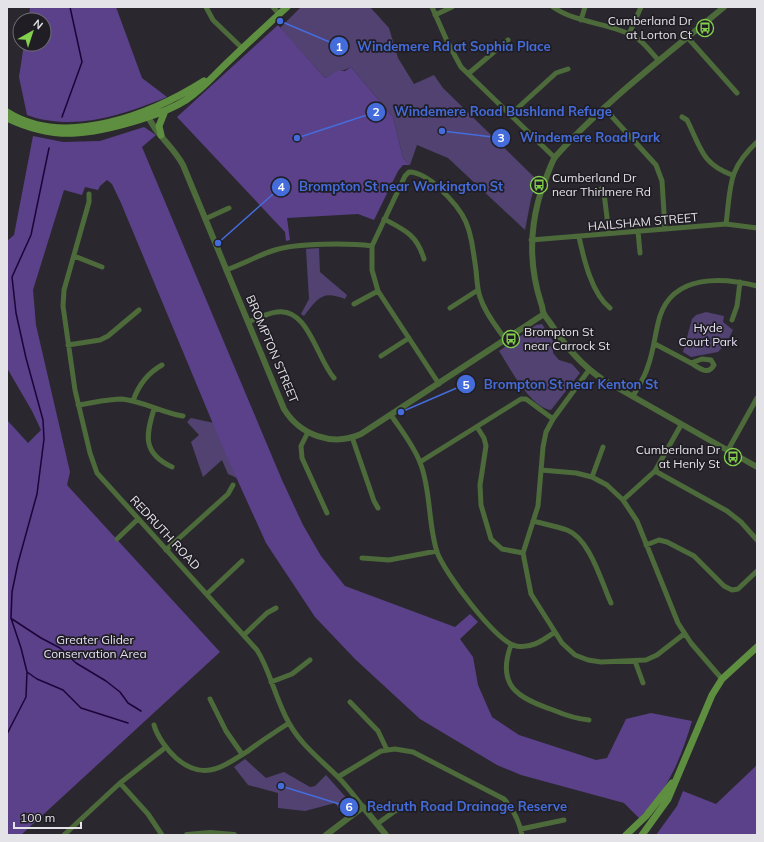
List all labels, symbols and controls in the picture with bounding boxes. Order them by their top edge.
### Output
north arrow [12,12,52,52]
place label: Cumberland Dr at Lorton Ct [608,13,693,42]
text: N [31,16,46,32]
bus stop icon: Cumberland Dr at Lorton Ct [695,18,715,38]
callout: Windemere Rd at Sophia Place [329,34,558,59]
text: Windemere Rd at Sophia Place [357,38,551,54]
text: 1 [335,39,343,54]
callout: Windemere Road Bushland Refuge [366,99,619,124]
text: Windemere Road Bushland Refuge [394,103,612,119]
text: 2 [372,104,380,119]
callout: Windemere Road Park [491,125,668,150]
text: Windemere Road Park [520,129,661,145]
text: 3 [497,130,505,145]
place label: Cumberland Dr near Thirlmere Rd [552,170,651,199]
callout: Brompton St near Workington St [271,174,511,199]
bus stop icon: Cumberland Dr near Thirlmere Rd [529,175,549,195]
text: Brompton St near Workington St [299,178,503,194]
text: 4 [277,179,285,194]
street label: HAILSHAM STREET [587,209,699,234]
street label: BROMPTON STREET [243,293,302,406]
park label: Hyde Court Park [679,320,738,349]
place label: Brompton St near Carrock St [524,324,610,353]
bus stop icon: Brompton St near Carrock St [501,329,521,349]
callout: Brompton St near Kenton St [456,372,667,397]
text: Brompton St near Kenton St [484,376,658,392]
text: 5 [462,377,470,392]
place label: Cumberland Dr at Henly St [636,442,721,471]
bus stop icon: Cumberland Dr at Henly St [723,447,743,467]
street label: REDRUTH ROAD [127,492,204,573]
park label: Greater Glider Conservation Area [43,632,147,661]
callout: Redruth Road Drainage Reserve [339,794,575,819]
text: Redruth Road Drainage Reserve [367,798,567,814]
text: 6 [345,799,353,814]
scale bar [14,804,81,830]
text: 100 m [20,810,55,825]

